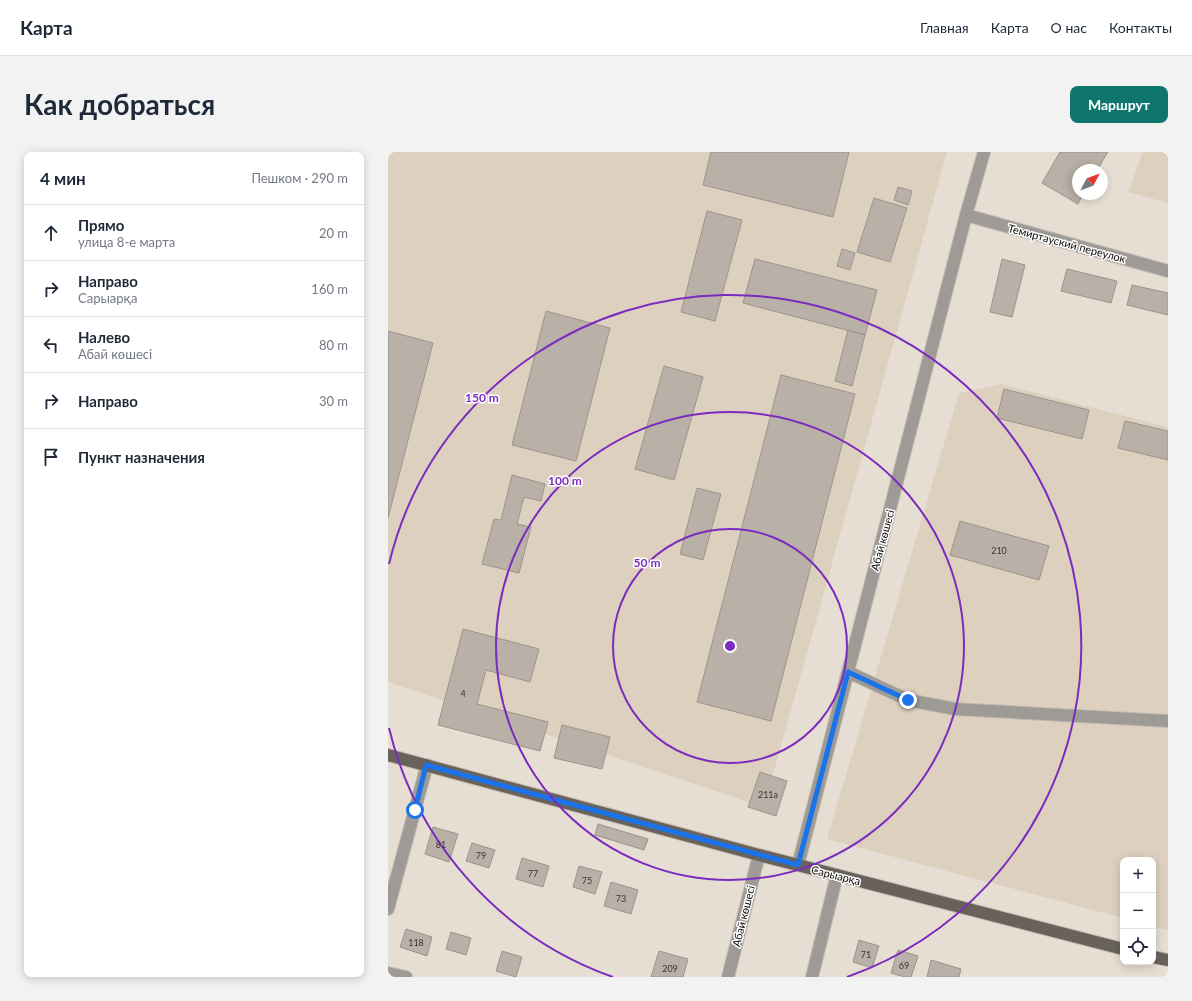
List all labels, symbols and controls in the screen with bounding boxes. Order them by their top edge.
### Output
text: Карта [20,16,73,39]
text: Главная [920,19,969,36]
text: Карта [991,19,1029,36]
text: О нас [1051,19,1087,36]
text: Контакты [1109,19,1172,36]
button: Маршрут [1070,86,1168,123]
text: Как добраться [24,87,215,121]
north arrow [1072,164,1108,200]
text: 4 мин [40,168,86,189]
text: Пешком · 290 m [251,170,348,186]
text: Прямо [78,216,124,234]
street label: Темиртауский переулок [1007,221,1128,265]
icon: ahead [40,222,62,244]
text: 20 m [319,225,348,241]
text: улица 8-е марта [78,234,175,250]
text: Направо [78,272,138,290]
icon: right [40,278,62,300]
text: 160 m [311,281,348,297]
text: Сарыарқа [78,290,137,306]
text: Налево [78,328,130,346]
icon: left [40,334,62,356]
text: 80 m [319,337,348,353]
text: Абай көшесі [78,346,152,362]
icon: right [40,390,62,412]
text: 150 m [465,390,499,405]
text: Направо [78,392,138,410]
text: 30 m [319,393,348,409]
icon: arrive [40,446,62,468]
text: Пункт назначения [78,448,205,466]
text: 100 m [548,473,582,488]
street label: Абай көшесі [868,508,896,572]
house number: 210 [991,545,1007,556]
text: 50 m [634,555,660,570]
centre of rings [723,639,737,653]
house number: 4 [460,688,466,699]
route end [899,691,917,709]
house number: 211а [758,789,778,800]
route start [406,801,424,819]
house number: 81 [436,839,446,850]
house number: 79 [476,850,486,861]
map controls [1120,857,1156,965]
button: + [1120,857,1156,893]
street label: Сарыарқа [810,863,862,887]
house number: 77 [528,868,538,879]
house number: 75 [582,875,592,886]
street label: Абай көшесі [729,884,757,948]
house number: 73 [616,893,626,904]
button: − [1120,893,1156,929]
button: locate [1120,929,1156,965]
house number: 118 [408,937,424,948]
house number: 71 [861,949,871,960]
house number: 69 [899,960,909,971]
house number: 209 [662,963,678,974]

